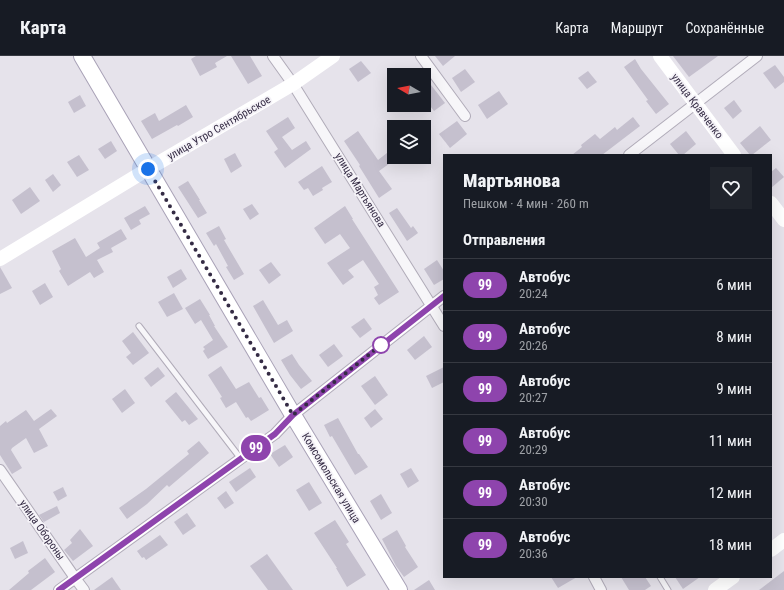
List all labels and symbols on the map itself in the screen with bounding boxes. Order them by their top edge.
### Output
north arrow [387,68,431,112]
street label: улица Кравченко [668,71,726,141]
street label: улица Утро Сентябрьское [165,93,273,163]
street label: улица Мартьянова [332,151,388,229]
your location [138,159,158,179]
unlabelled marker [372,336,390,354]
street label: Комсомольская улица [299,431,363,525]
line badge: 99 [238,435,274,461]
street label: улица Обороны [16,497,68,563]

